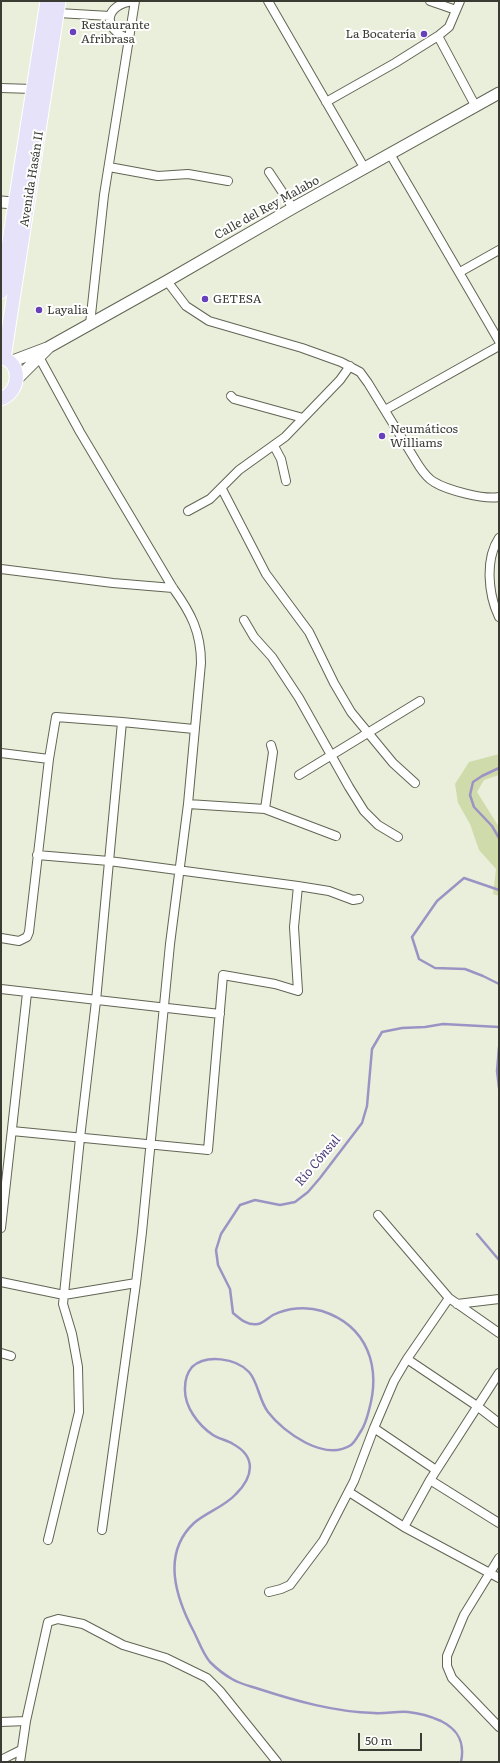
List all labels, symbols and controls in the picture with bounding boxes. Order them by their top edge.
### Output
place label: Restaurante Afribrasa [81,18,150,46]
marker: Restaurante Afribrasa [68,27,78,37]
place label: La Bocatería [345,27,416,41]
marker: La Bocatería [419,29,429,39]
street label: Avenida Hasán II [17,130,47,228]
street label: Calle del Rey Malabo [212,173,322,243]
place label: GETESA [213,292,262,306]
marker: GETESA [200,294,210,304]
place label: Layalia [47,303,88,317]
marker: Layalia [34,305,44,315]
place label: Neumáticos Williams [390,422,458,450]
marker: Neumáticos Williams [377,431,387,441]
water label: Río Cónsul [292,1132,344,1190]
scale bar [360,1725,424,1751]
text: 50 m [365,1731,392,1749]

